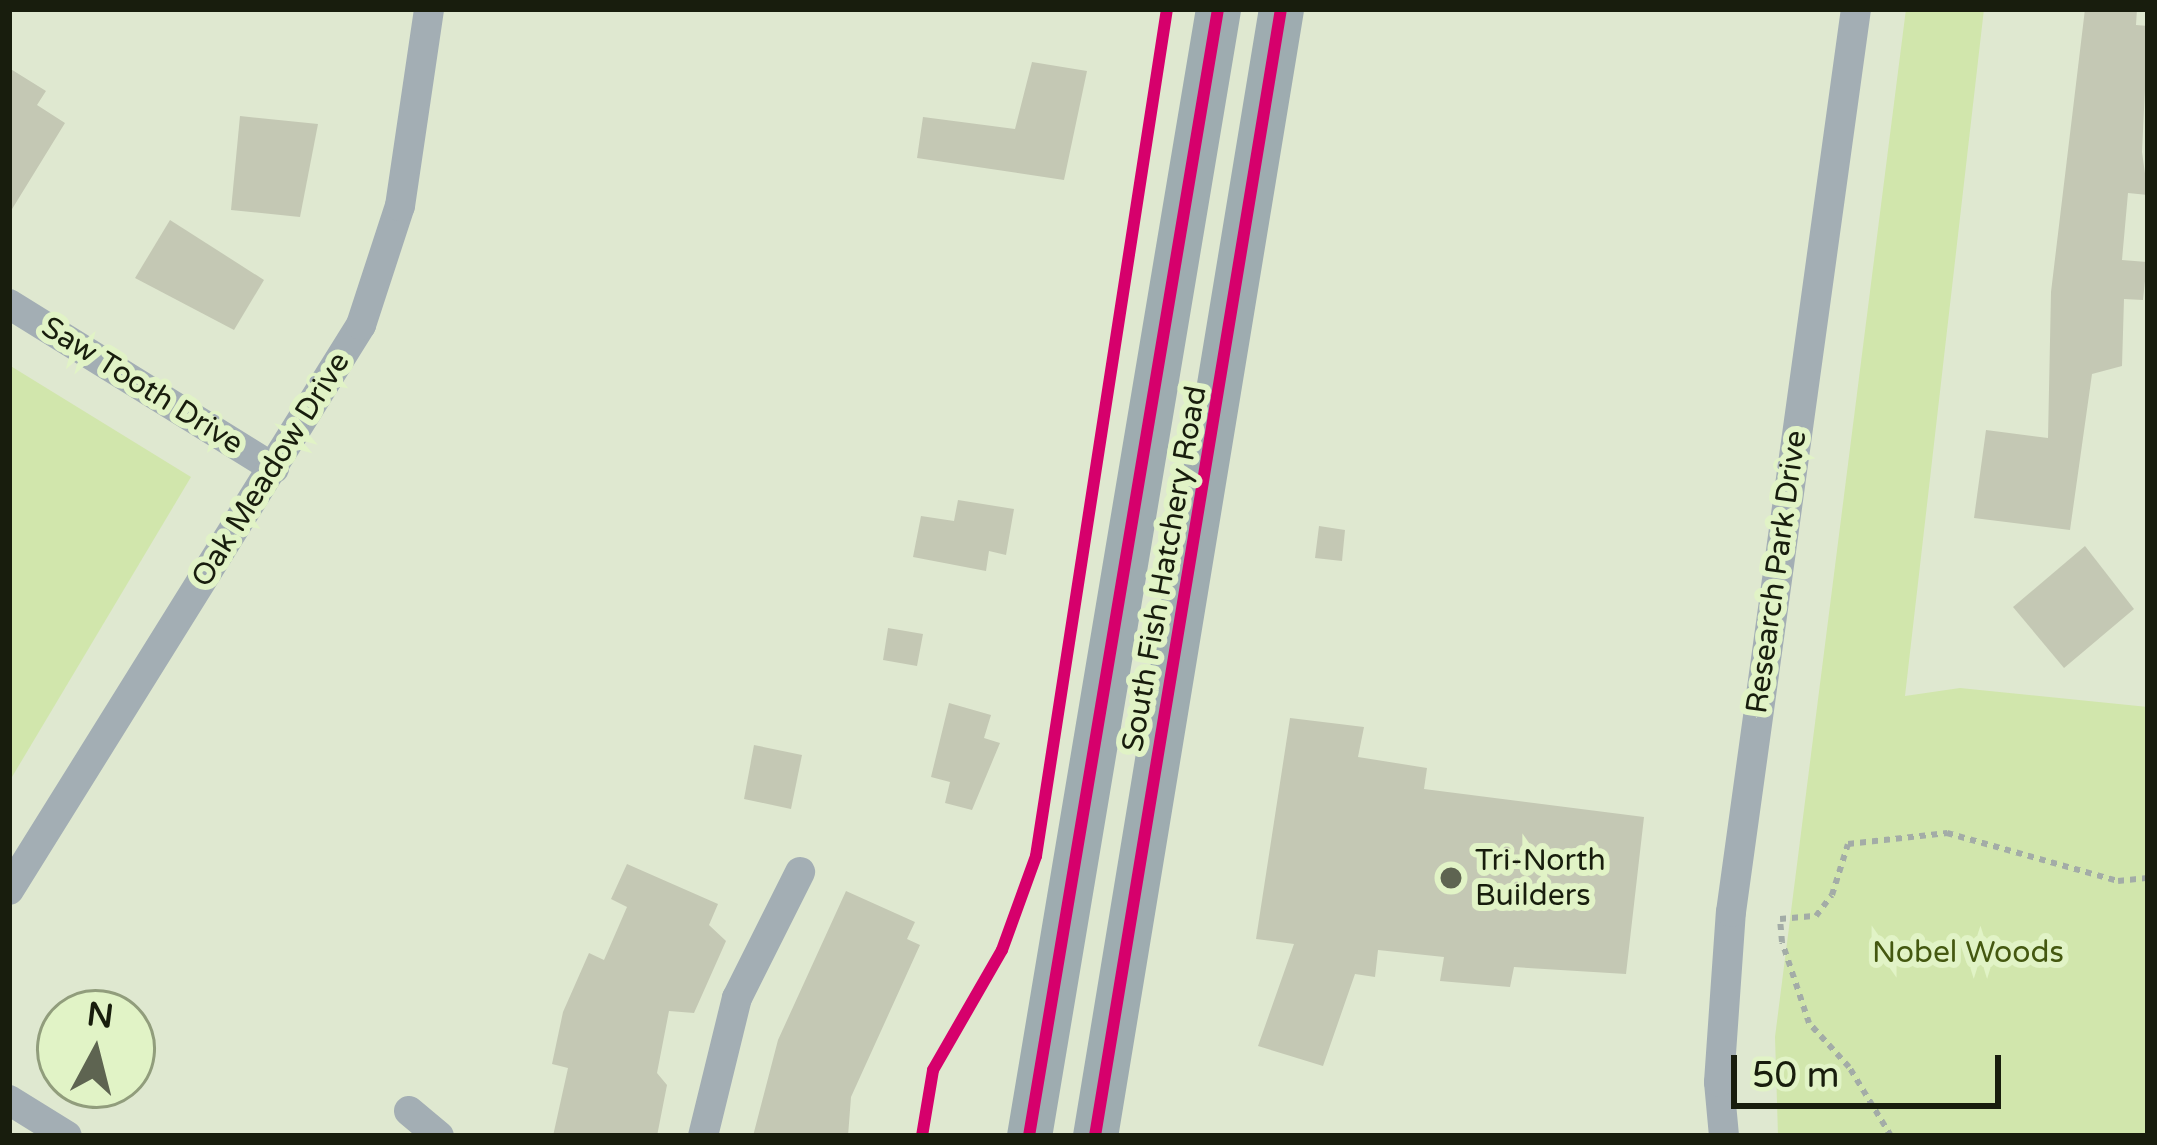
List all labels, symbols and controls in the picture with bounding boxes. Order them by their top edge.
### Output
street label: Saw Tooth Drive [35,310,249,462]
street label: Oak Meadow Drive [184,346,358,594]
street label: South Fish Hatchery Road [1115,383,1215,755]
street label: Research Park Drive [1739,428,1815,716]
place label: Tri-North Builders [1475,843,1606,914]
marker: Tri-North Builders [1438,865,1464,891]
park label: Nobel Woods [1872,935,2064,971]
north arrow [36,989,156,1109]
text: N [85,995,116,1037]
scale bar [1737,1031,2007,1105]
text: 50 m [1752,1054,1840,1097]

